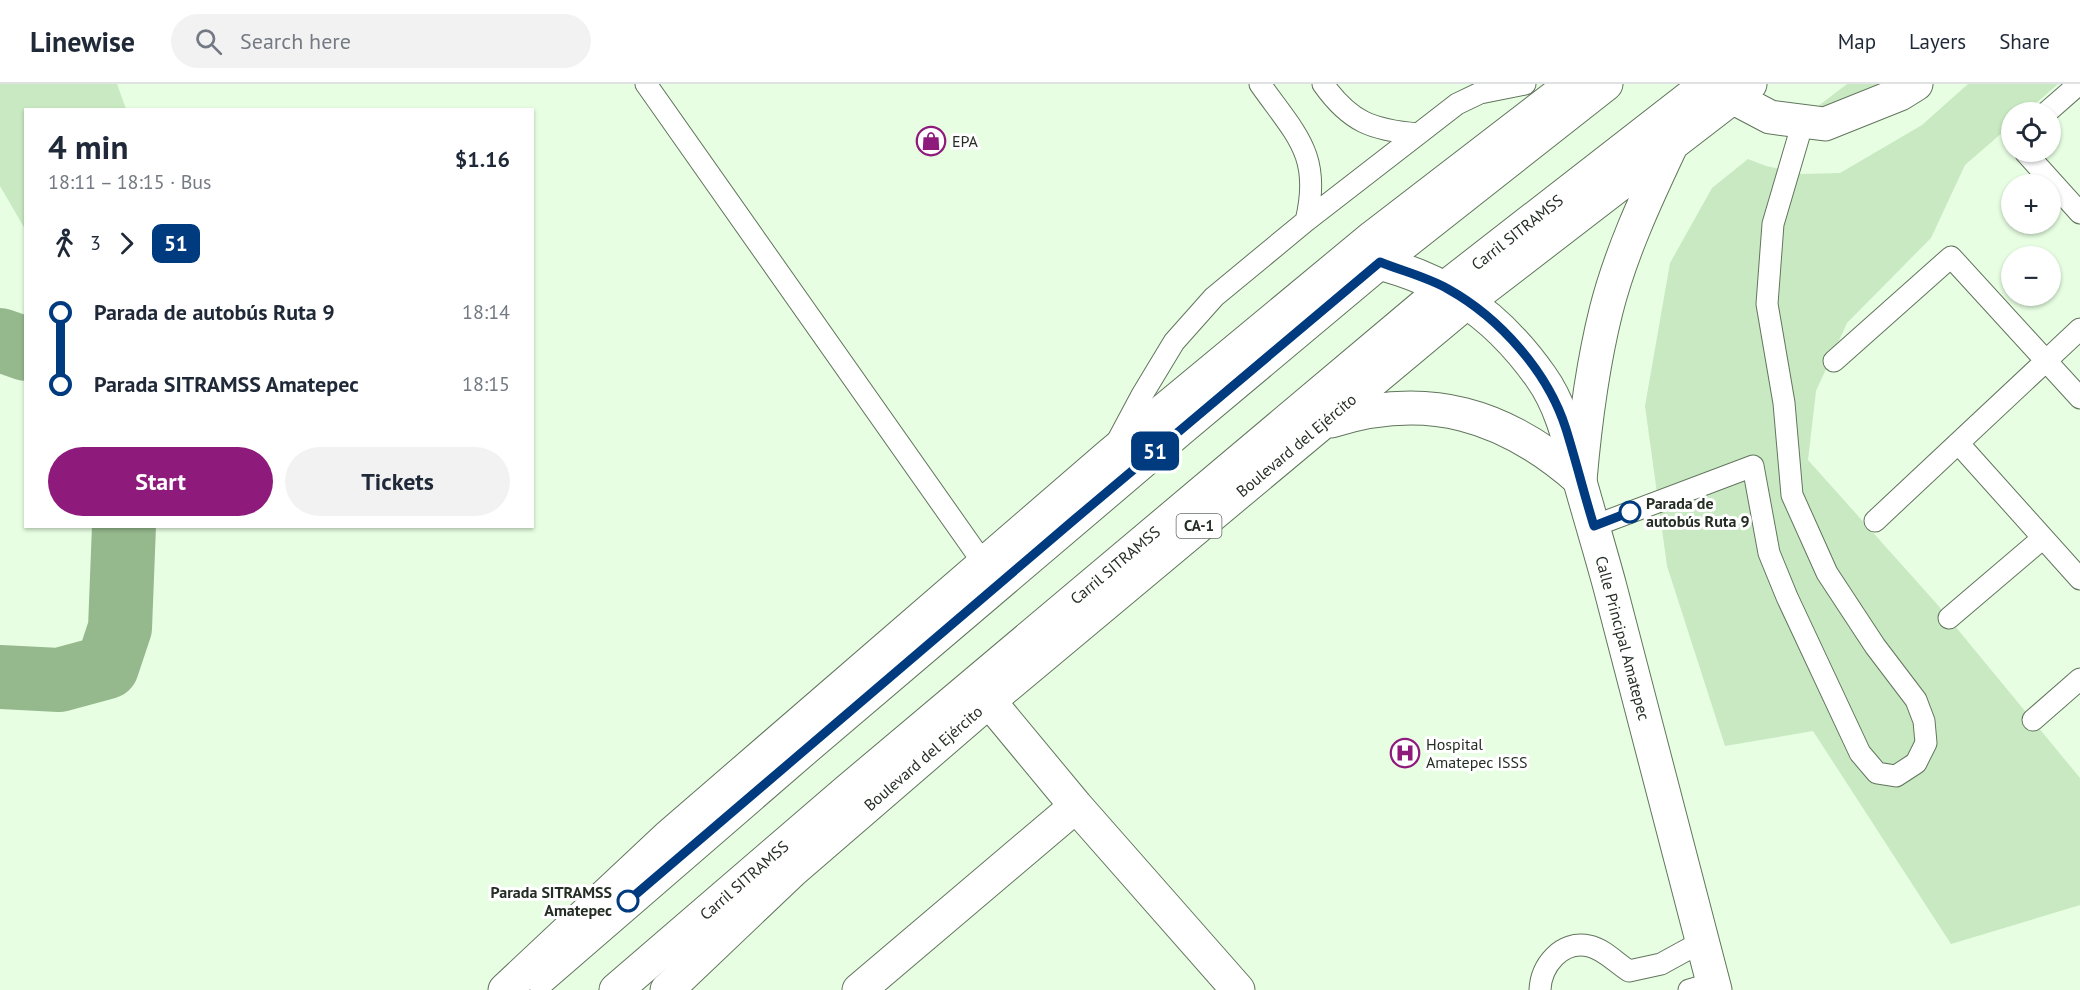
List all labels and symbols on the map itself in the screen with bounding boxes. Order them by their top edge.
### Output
shop icon: EPA [915,125,947,157]
place label: EPA [952,131,979,151]
street label: Carril SITRAMSS [1467,190,1567,274]
street label: Boulevard del Ejército [1232,389,1360,501]
line badge: 51 [1128,432,1182,470]
place label: Parada de autobús Ruta 9 [1646,493,1750,531]
marker: Parada de autobús Ruta 9 [1619,501,1641,523]
road number: CA-1 [1176,514,1222,538]
street label: Carril SITRAMSS [1066,522,1164,608]
street label: Calle Principal Amatepec [1591,554,1655,722]
street label: Boulevard del Ejército [860,701,986,815]
place label: Hospital Amatepec ISSS [1426,734,1528,772]
hospital icon: Hospital Amatepec ISSS [1389,737,1421,769]
street label: Carril SITRAMSS [696,836,792,924]
place label: Parada SITRAMSS Amatepec [491,882,612,920]
marker: Parada SITRAMSS Amatepec [617,890,639,912]

